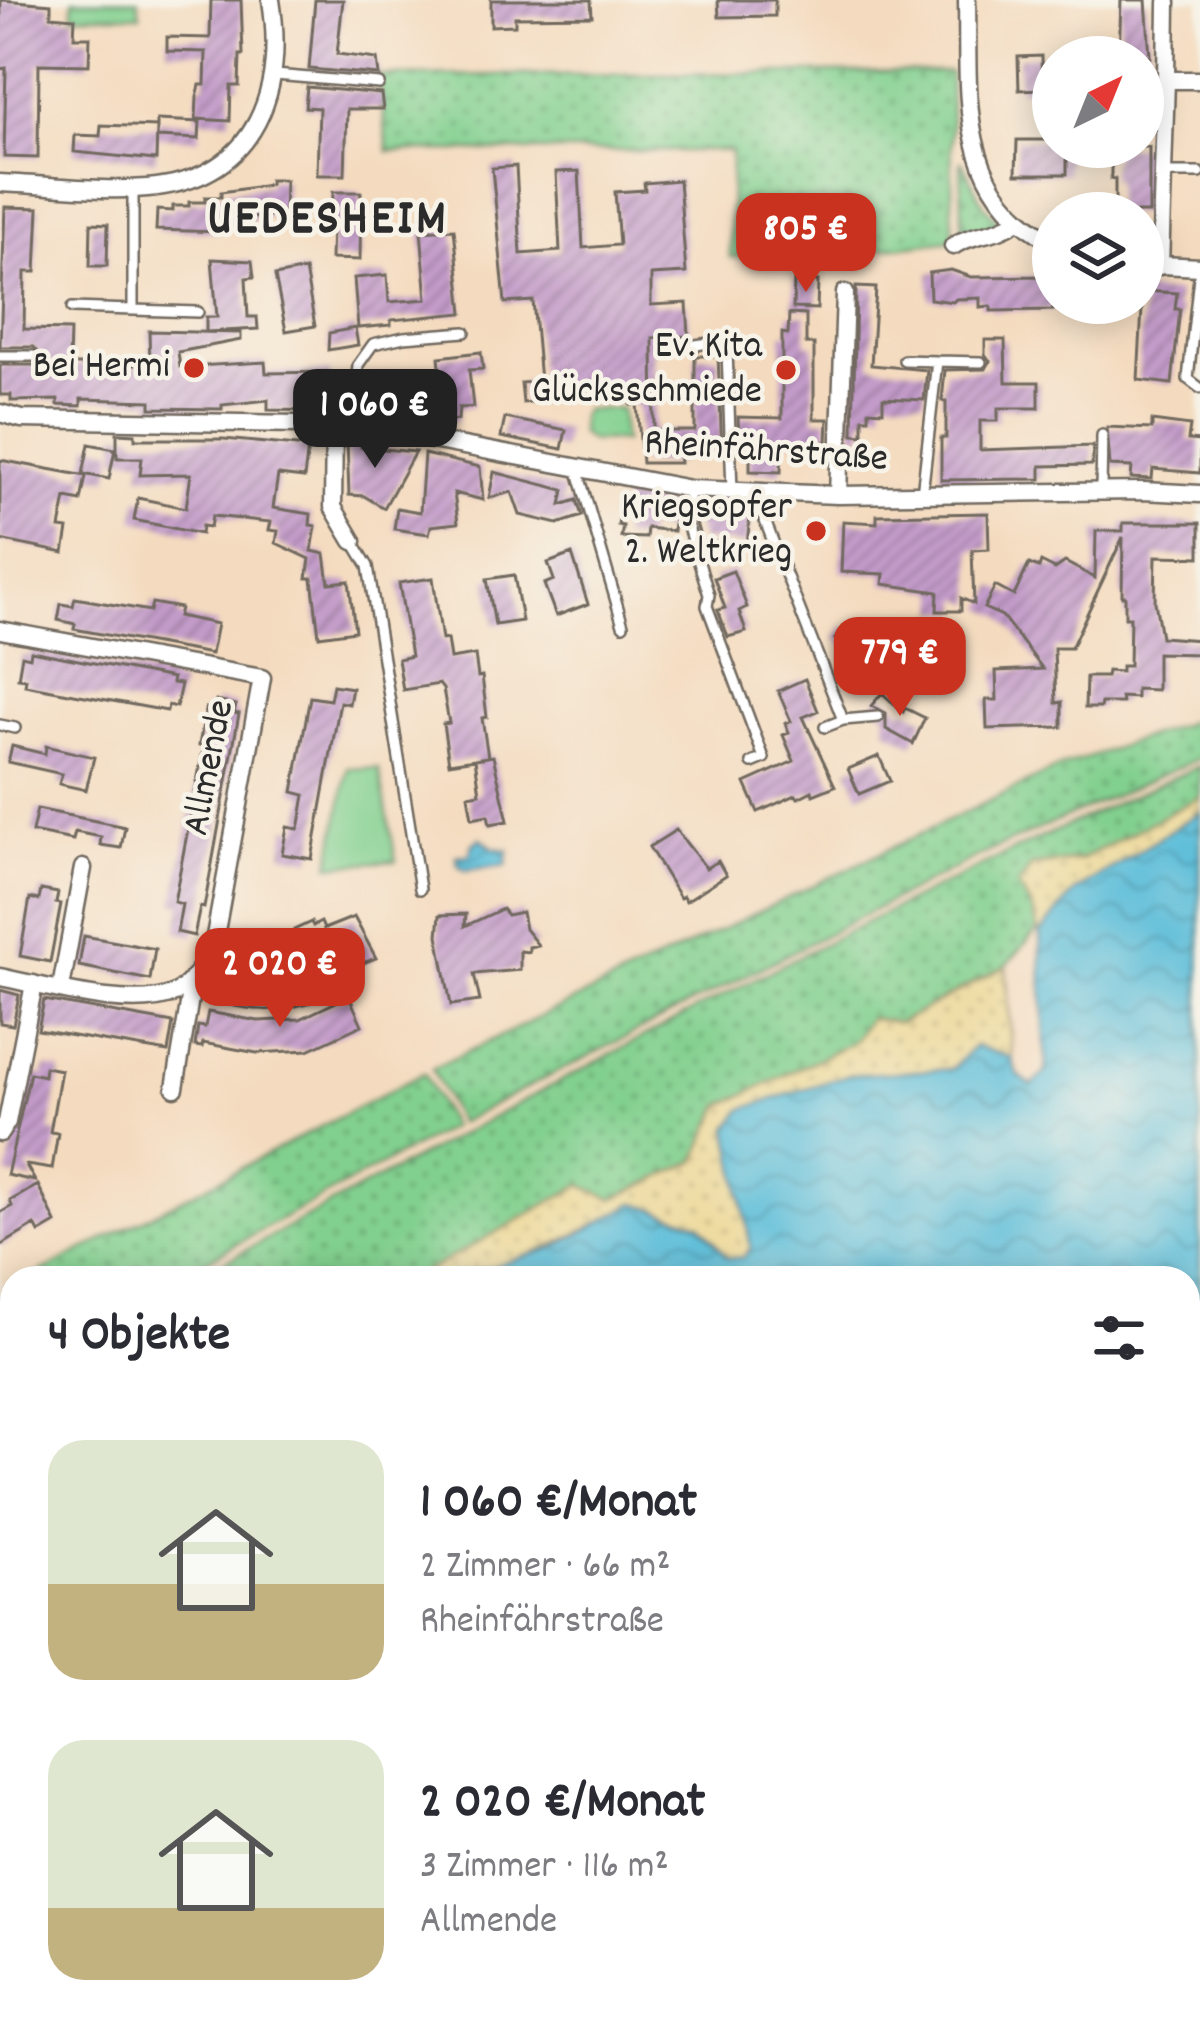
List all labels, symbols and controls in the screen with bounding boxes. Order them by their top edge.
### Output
north arrow [1032,36,1164,168]
map controls [1032,36,1164,324]
district label: UEDESHEIM [207,186,449,258]
button: layers [1032,192,1164,324]
pin: 805 € [722,193,890,295]
text: 805 € [763,204,849,259]
place label: Ev. Kita Glücksschmiede [532,321,763,421]
place label: Bei Hermi [33,341,170,396]
marker: Bei Hermi [181,355,207,381]
marker: Ev. Kita Glücksschmiede [773,357,799,383]
pin: 1 060 € [264,369,486,471]
text: 1 060 € [320,380,430,435]
street label: Rheinfährstraße [642,417,890,489]
place label: Kriegsopfer 2. Weltkrieg [621,482,793,582]
marker: Kriegsopfer 2. Weltkrieg [803,518,829,544]
pin: 779 € [816,617,984,719]
text: 779 € [861,628,939,683]
street label: Allmende [171,695,251,841]
pin: 2 020 € [169,928,391,1030]
text: 2 020 € [222,939,338,994]
text: 4 Objekte [48,1302,230,1374]
icon: filters [1086,1305,1152,1371]
text: 1 060 €/Monat [420,1469,697,1541]
icon: home [144,1488,288,1632]
text: 2 Zimmer · 66 m² [420,1541,670,1596]
text: Rheinfährstraße [420,1596,664,1651]
text: 2 020 €/Monat [420,1769,705,1841]
icon: home [144,1788,288,1932]
text: 3 Zimmer · 116 m² [420,1841,669,1896]
text: Allmende [420,1896,557,1951]

